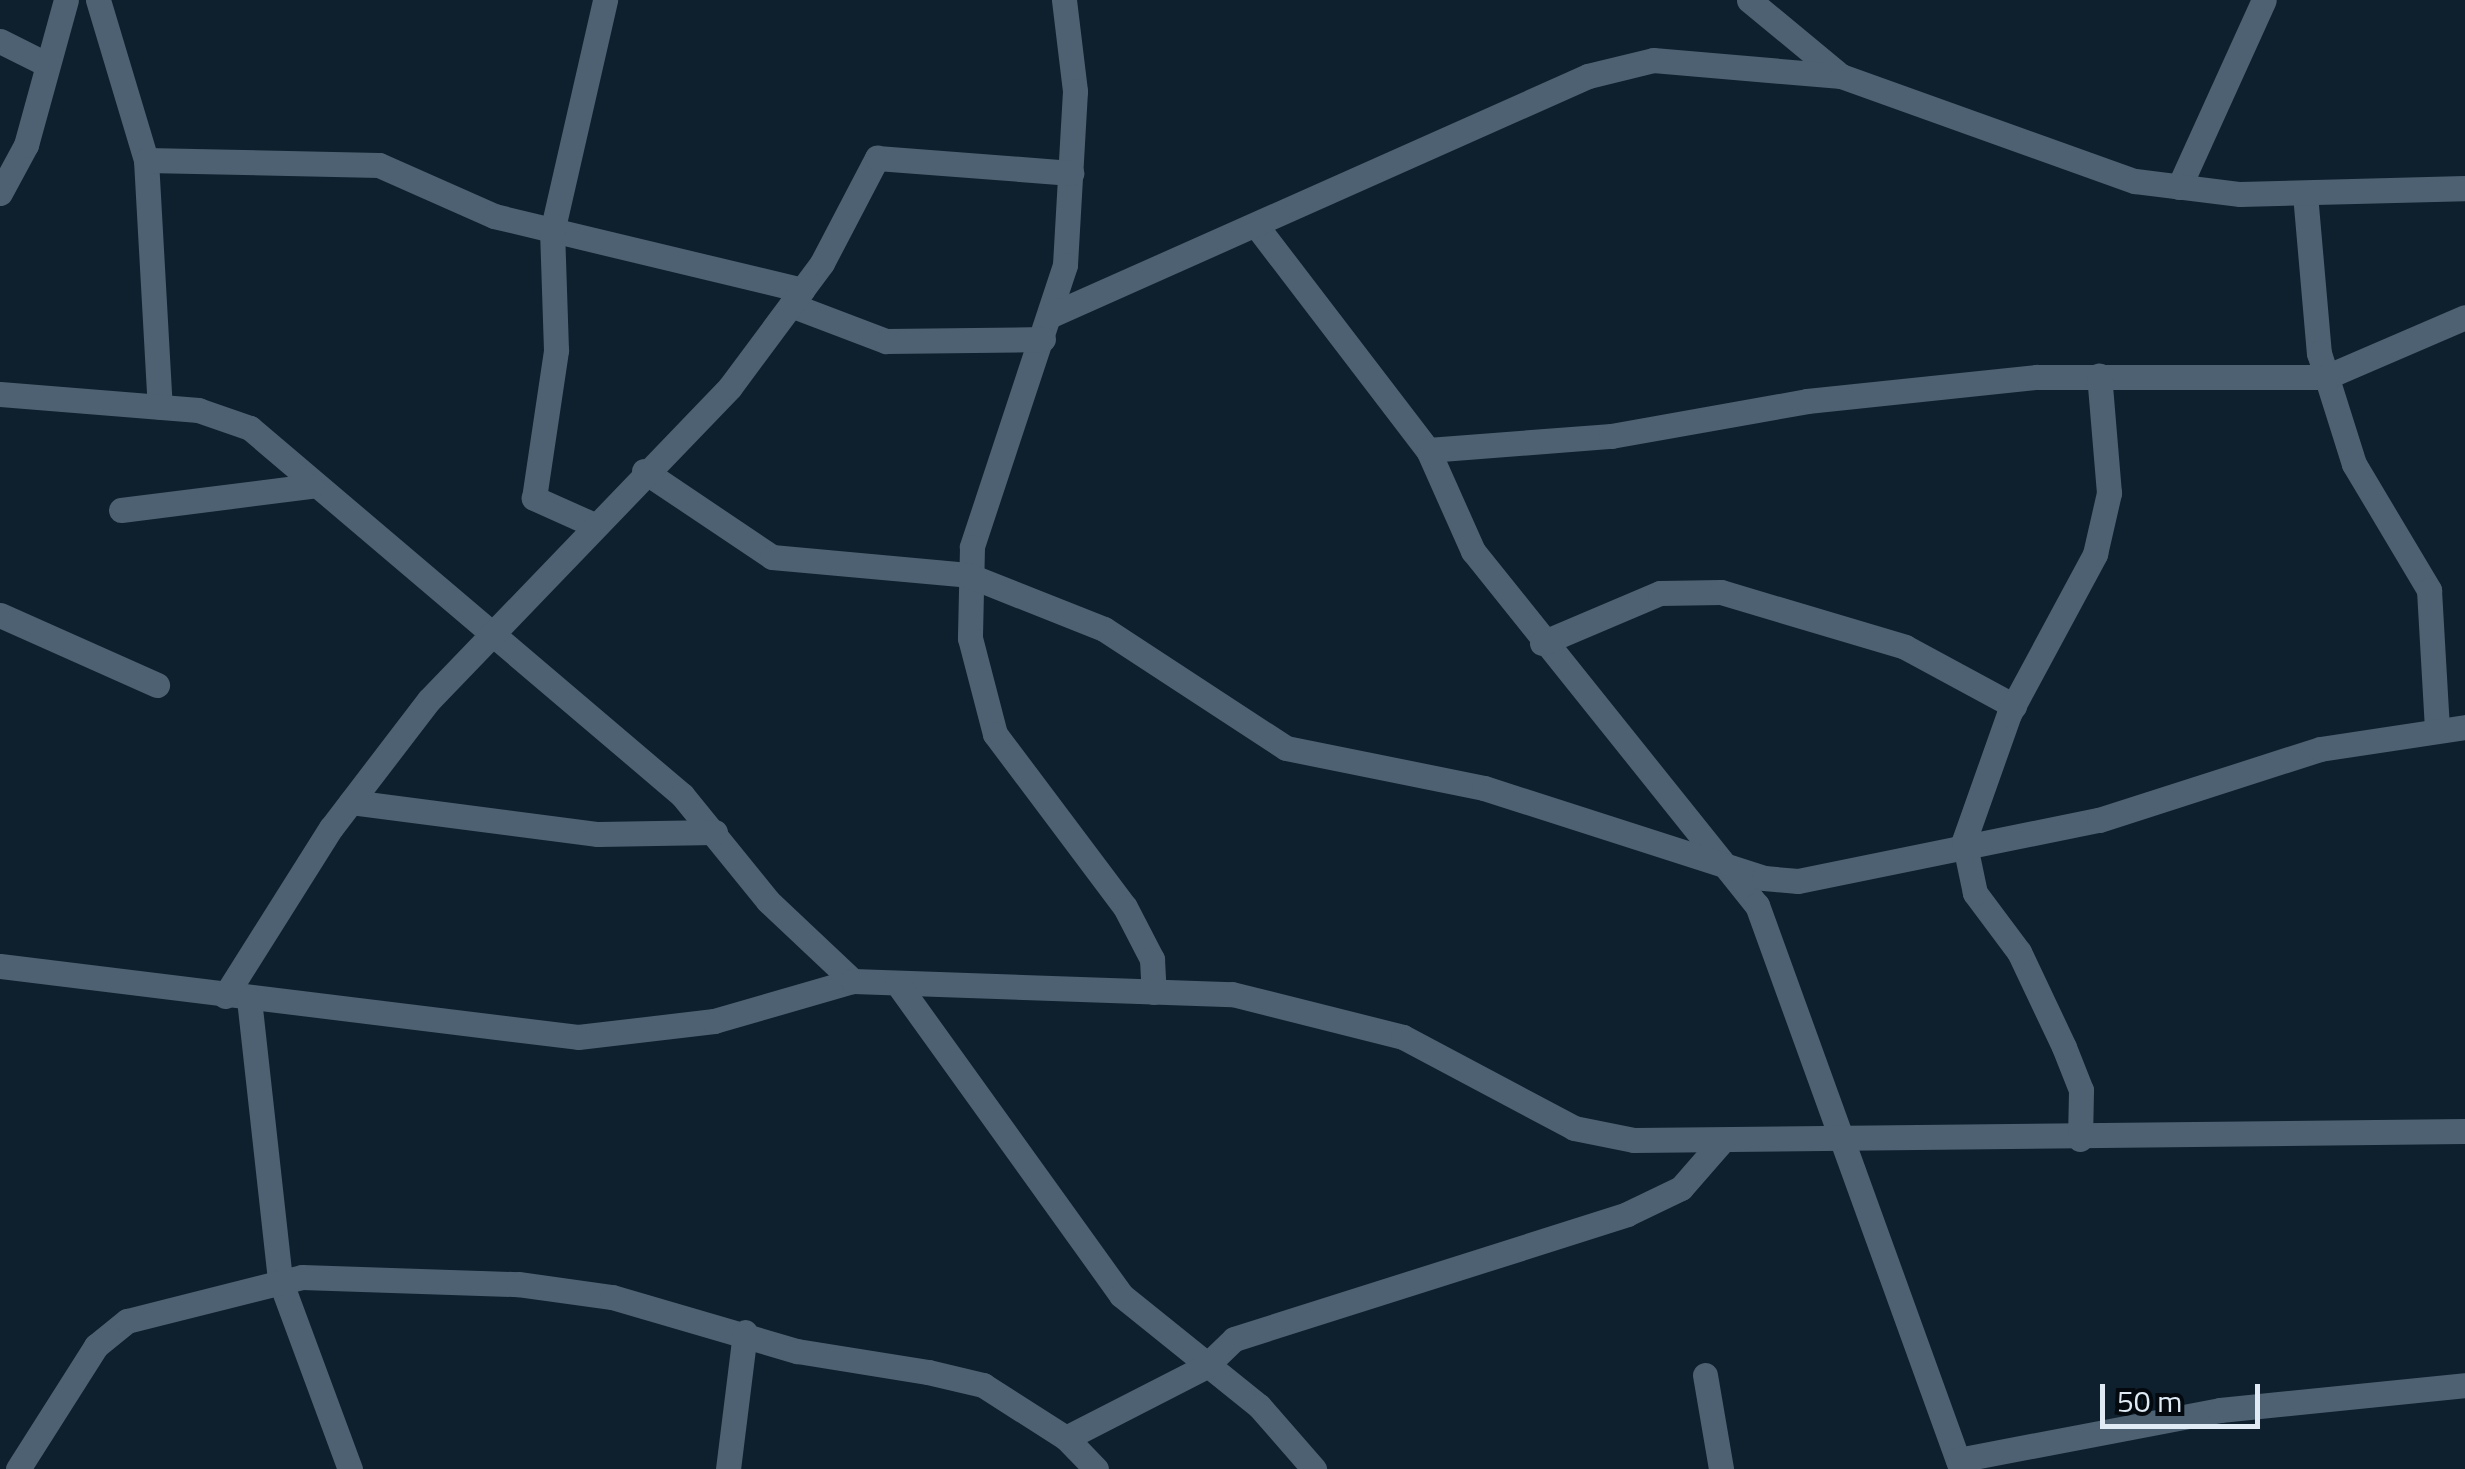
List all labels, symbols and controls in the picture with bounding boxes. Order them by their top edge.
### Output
scale bar [2105,1364,2265,1426]
text: 50 m [2117,1378,2182,1424]

